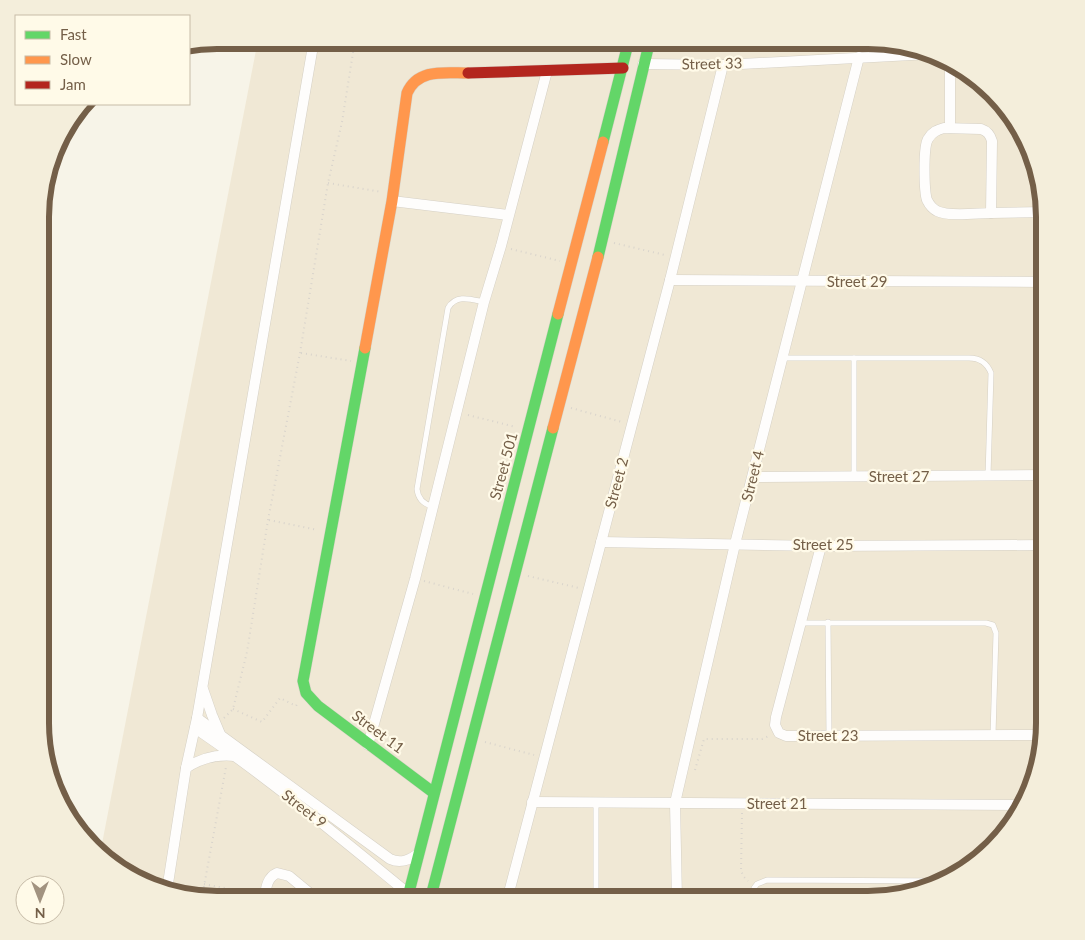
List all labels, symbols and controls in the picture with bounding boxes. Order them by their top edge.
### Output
legend [15,15,190,105]
text: Fast [60,25,87,43]
text: Slow [60,50,92,68]
street label: Street 33 [681,53,743,73]
text: Jam [60,75,86,93]
street label: Street 29 [827,272,887,290]
street label: Street 501 [485,430,521,502]
street label: Street 4 [737,448,767,503]
street label: Street 2 [601,455,631,510]
street label: Street 27 [869,467,930,485]
street label: Street 25 [793,535,853,553]
street label: Street 11 [349,706,408,757]
street label: Street 23 [798,726,858,744]
street label: Street 9 [279,785,331,831]
street label: Street 21 [747,794,807,812]
north arrow [15,875,65,925]
text: N [35,905,45,922]

